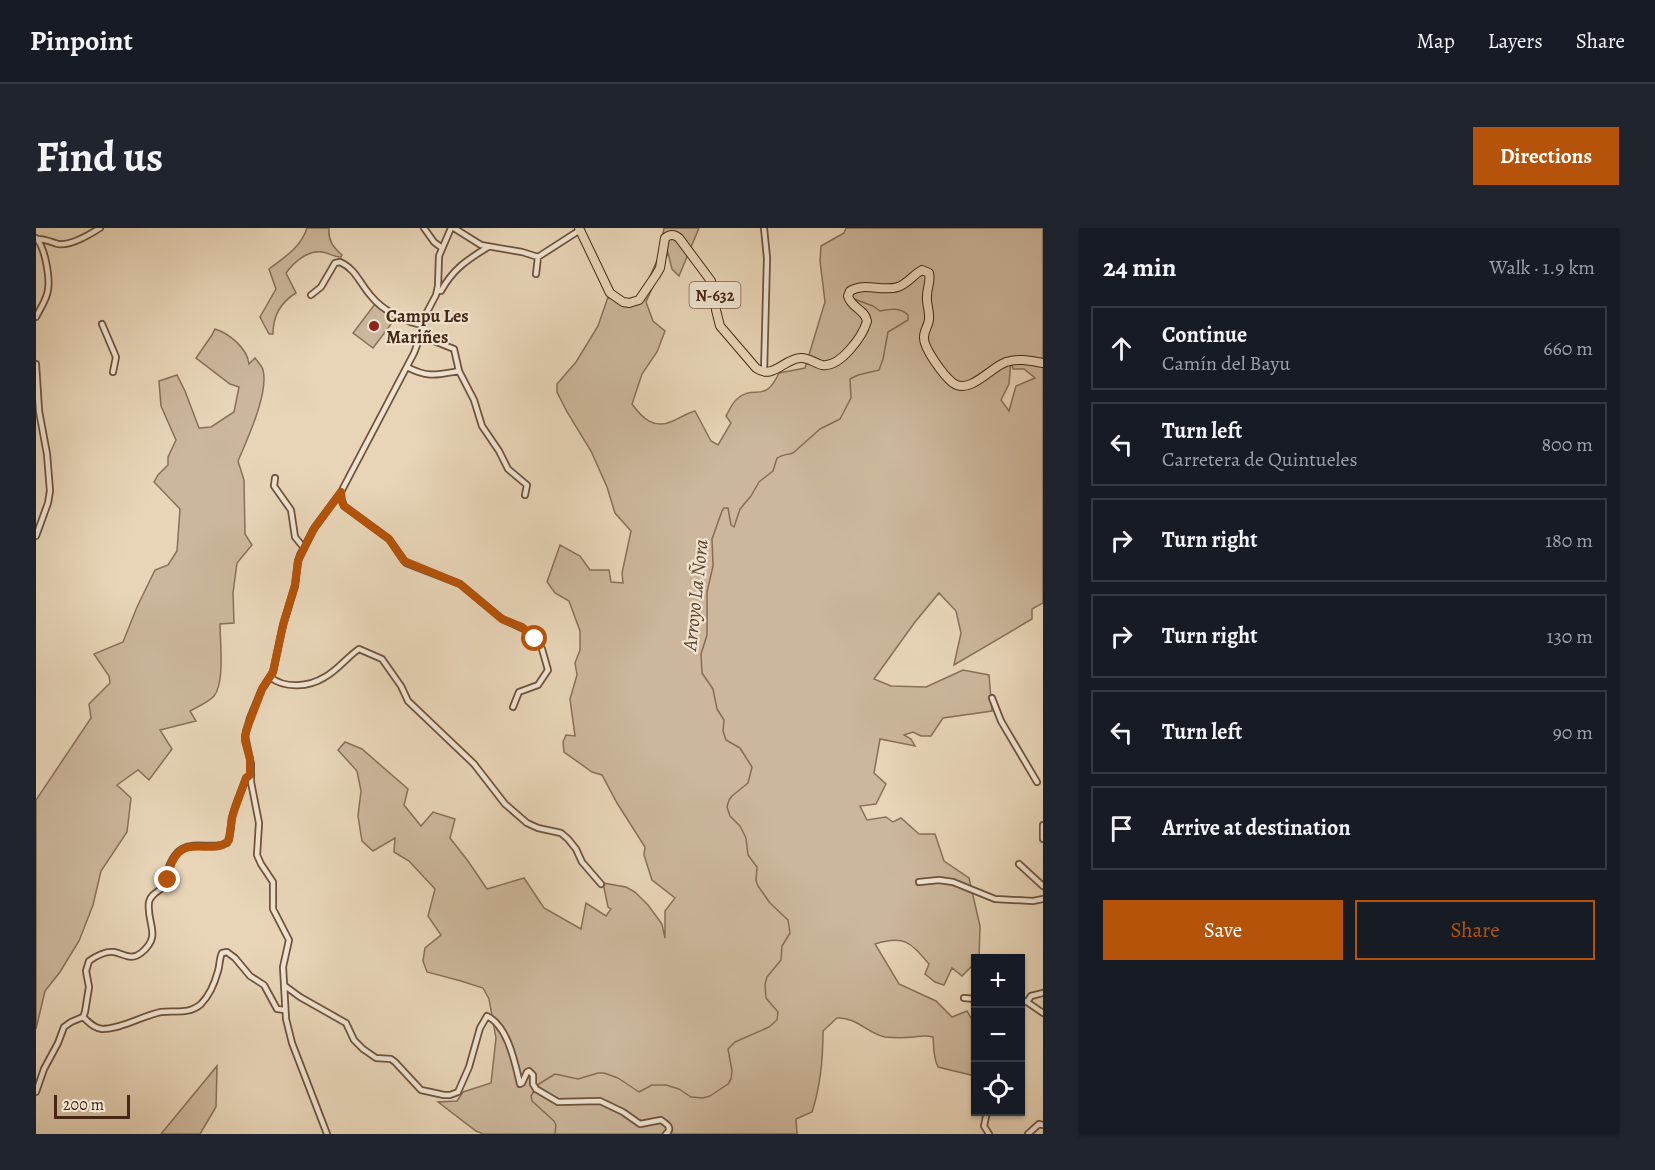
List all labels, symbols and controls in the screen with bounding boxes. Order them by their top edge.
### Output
text: Pinpoint [30,22,133,60]
text: Map [1416,27,1455,55]
text: Layers [1488,27,1543,55]
text: Share [1576,27,1625,55]
button: Directions [1473,127,1619,185]
text: Find us [36,128,163,185]
text: 24 min [1103,250,1176,285]
text: Walk · 1.9 km [1489,254,1595,281]
road number: N-632 [690,282,740,308]
place label: Campu Les Mariñes [386,304,469,349]
marker: Campu Les Mariñes [367,319,381,333]
text: Continue [1162,320,1247,350]
icon: ahead [1105,332,1138,365]
text: 660 m [1543,335,1593,362]
text: Camín del Bayu [1162,350,1290,377]
text: Turn left [1162,416,1242,446]
icon: left [1105,428,1138,461]
text: 800 m [1541,431,1593,458]
text: Carretera de Quintueles [1162,446,1358,473]
icon: right [1105,524,1138,557]
text: Turn right [1162,525,1258,555]
text: 180 m [1545,527,1593,554]
water label: Arroyo La Ñora [676,538,715,653]
icon: right [1105,620,1138,653]
text: Turn right [1162,621,1258,651]
text: 130 m [1547,623,1593,650]
route start [521,625,547,651]
icon: left [1105,716,1138,749]
text: Turn left [1162,717,1242,747]
text: 90 m [1553,719,1593,746]
icon: arrive [1105,812,1138,845]
text: Arrive at destination [1162,813,1351,843]
route end [154,866,180,892]
button: Save [1103,900,1343,960]
button: Share [1355,900,1595,960]
map controls [971,954,1025,1116]
button: + [971,954,1025,1008]
button: − [971,1008,1025,1062]
button: locate [971,1062,1025,1116]
scale bar [54,1092,130,1120]
text: 200 m [63,1094,104,1116]

